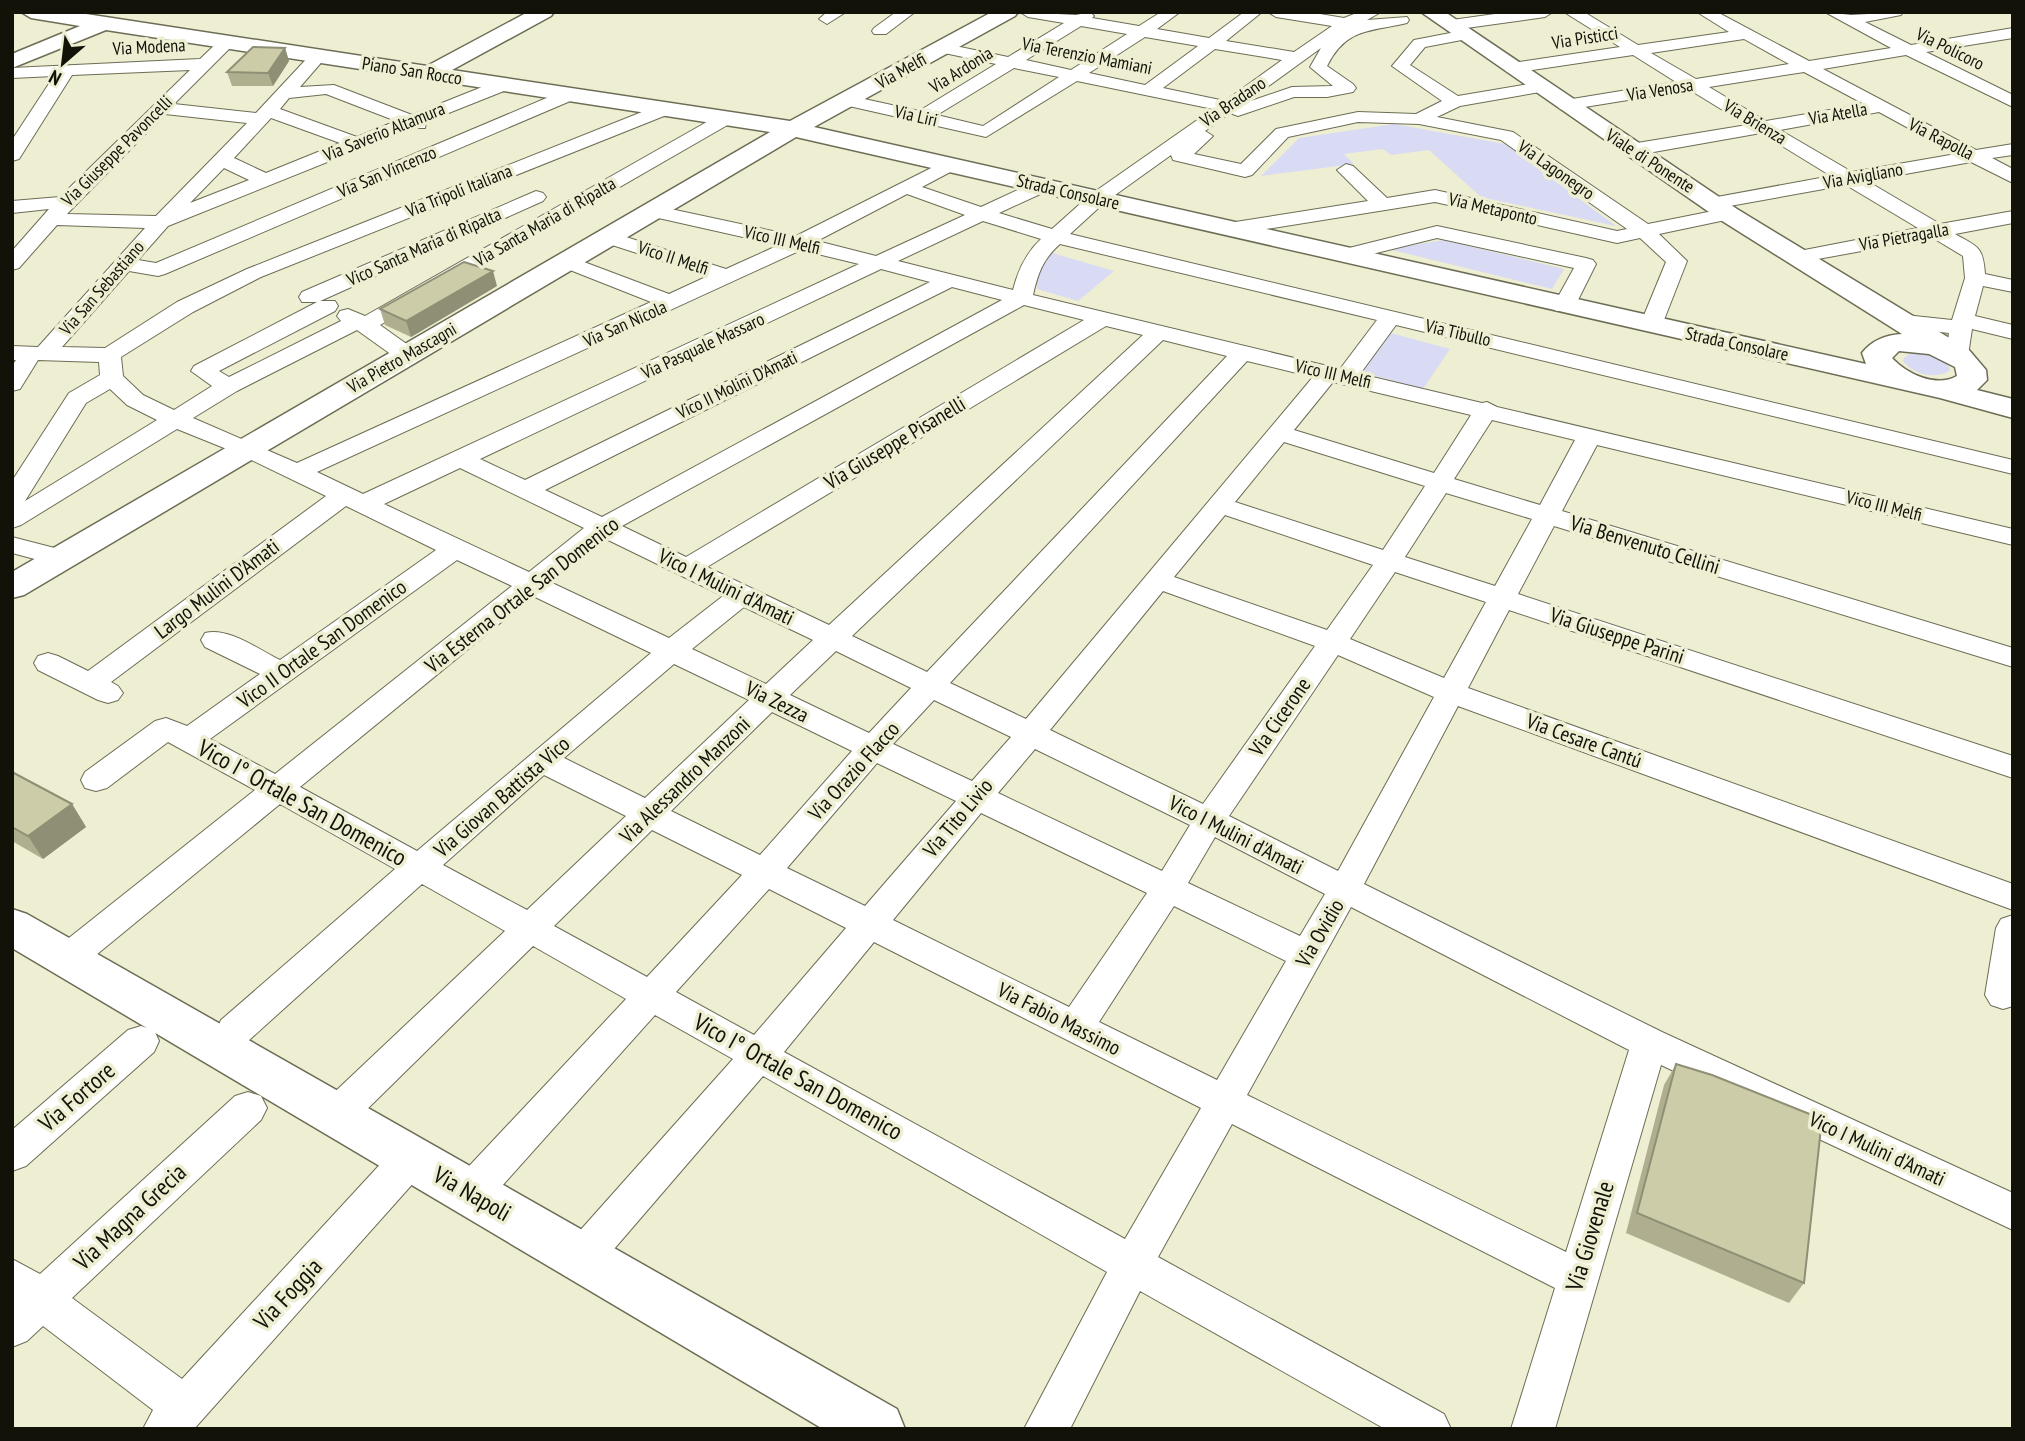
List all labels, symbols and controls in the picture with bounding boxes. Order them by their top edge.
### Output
street label: Via Pisticci [1549,21,1620,54]
street label: Via Policoro [1911,22,1988,75]
north arrow [28,28,98,98]
street label: Via Terenzio Mamiani [1019,31,1154,79]
street label: Via Modena [111,33,186,60]
street label: Via Ardonia [924,41,997,99]
street label: Via Melfi [871,47,930,94]
street label: Piano San Rocco [360,51,464,90]
text: N [45,65,65,91]
street label: Via Bradano [1195,71,1270,133]
street label: Via Venosa [1624,73,1695,106]
street label: Via Giuseppe Pavoncelli [56,90,177,212]
street label: Via Brienza [1719,93,1791,149]
street label: Via Saverio Altamura [319,97,448,167]
street label: Via Atella [1806,97,1869,130]
street label: Via Liri [891,99,940,132]
street label: Via Rapolla [1904,112,1978,165]
street label: Viale di Ponente [1601,123,1699,198]
street label: Via Lagonegro [1512,134,1599,205]
street label: Via San Vincenzo [333,140,440,203]
street label: Via Avigliano [1820,157,1905,194]
street label: Via Tripoli Italiana [401,159,515,223]
street label: Strada Consolare [1015,169,1122,214]
street label: Via Santa Maria di Ripalta [469,172,620,272]
street label: Via Metaponto [1446,187,1540,230]
street label: Vico Santa Maria di Ripalta [342,202,505,291]
street label: Via Pietragalla [1856,217,1950,256]
street label: Vico III Melfi [741,219,822,259]
street label: Via San Sebastiano [54,235,149,340]
street label: Vico II Melfi [634,235,711,280]
street label: Via San Nicola [579,295,670,353]
street label: Via Pasquale Massaro [637,307,768,385]
street label: Via Tibullo [1422,314,1493,351]
street label: Via Pietro Mascagni [342,317,460,399]
street label: Strada Consolare [1684,321,1791,366]
street label: Vico II Molini D'Amati [672,345,801,424]
street label: Vico III Melfi [1292,353,1373,393]
street label: Via Giuseppe Pisanelli [818,390,970,496]
street label: Vico III Melfi [1843,485,1924,526]
street label: Via Benvenuto Cellini [1566,509,1723,580]
street label: Via Esterna Ortale San Domenico [419,510,624,679]
street label: Largo Mulini D'Amati [149,533,285,644]
street label: Vico I Mulini d'Amati [653,542,798,631]
street label: Vico II Ortale San Domenico [231,573,412,715]
street label: Via Giuseppe Parini [1546,601,1688,670]
street label: Via Cicerone [1242,672,1316,762]
street label: Via Zezza [740,674,813,728]
street label: Via Cesare Cantú [1522,707,1646,774]
street label: Via Alessandro Manzoni [613,710,756,850]
street label: Via Orazio Flacco [802,716,905,826]
street label: Via Giovan Battista Vico [427,730,575,864]
street label: Vico I° Ortale San Domenico [191,732,412,873]
street label: Via Tito Livio [916,773,998,863]
street label: Vico I Mulini d'Amati [1163,789,1308,880]
street label: Via Ovidio [1289,894,1350,972]
street label: Via Fabio Massimo [992,975,1125,1061]
street label: Vico I° Ortale San Domenico [687,1006,908,1147]
street label: Via Fortore [31,1055,121,1139]
street label: Vico I Mulini d'Amati [1804,1105,1950,1192]
street label: Via Magna Grecia [66,1157,193,1277]
street label: Via Napoli [427,1158,517,1228]
street label: Via Giovenale [1558,1177,1621,1295]
street label: Via Foggia [246,1251,329,1337]

